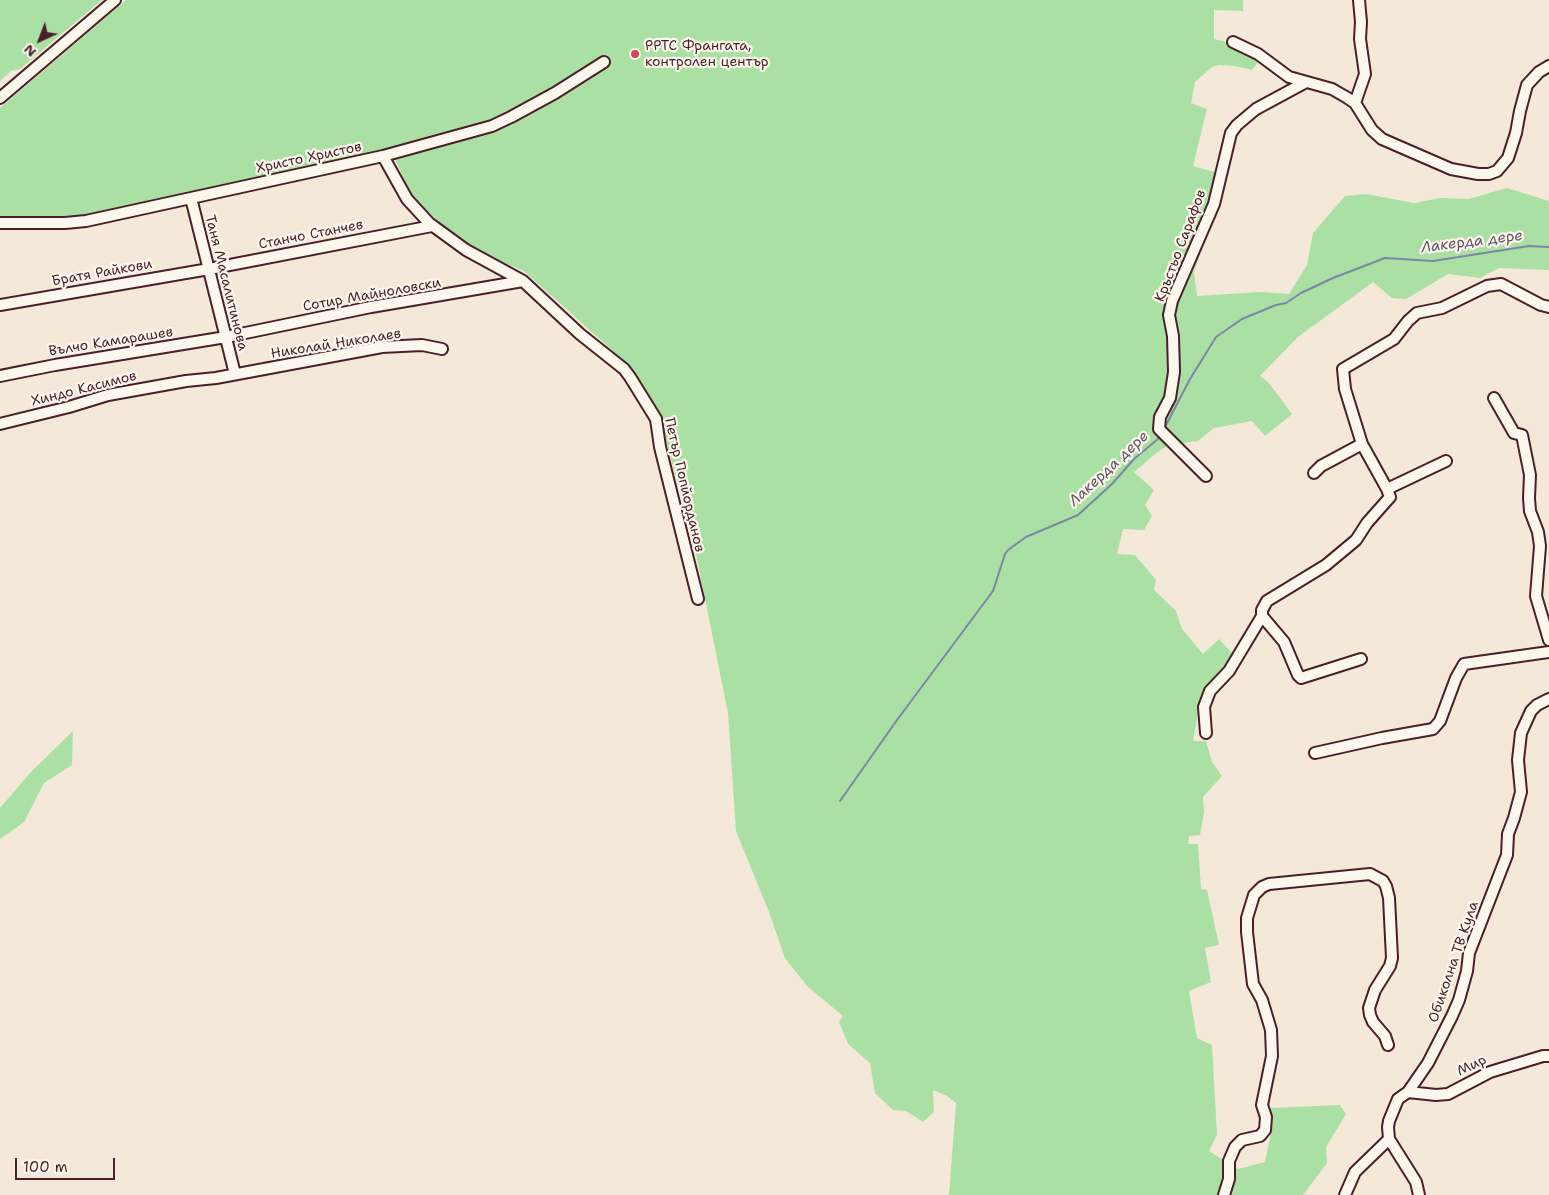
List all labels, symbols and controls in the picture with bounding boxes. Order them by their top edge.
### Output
north arrow [15,15,65,65]
place label: РРТС Франгата, контролен център [645,38,769,70]
text: N [20,41,40,61]
marker: РРТС Франгата, контролен център [629,48,641,60]
street label: Христо Христов [255,139,363,177]
street label: Кръстьо Сарафов [1152,188,1210,304]
street label: Таня Масалитинова [201,213,251,353]
street label: Станчо Станчев [257,217,365,253]
water label: Лакерда дере [1420,227,1524,257]
street label: Братя Райкови [50,256,154,290]
street label: Сотир Майноловски [302,275,442,315]
street label: Вълчо Камарашев [48,324,174,360]
street label: Николай Николаев [270,325,402,363]
street label: Хиндо Касимов [30,368,138,410]
street label: Петър Попйорданов [660,416,708,554]
water label: Лакерда дере [1065,428,1153,510]
street label: Обиколна ТВ Кула [1425,899,1483,1025]
street label: Мир [1455,1052,1489,1080]
scale bar [18,1148,118,1180]
text: 100 m [23,1157,68,1177]

